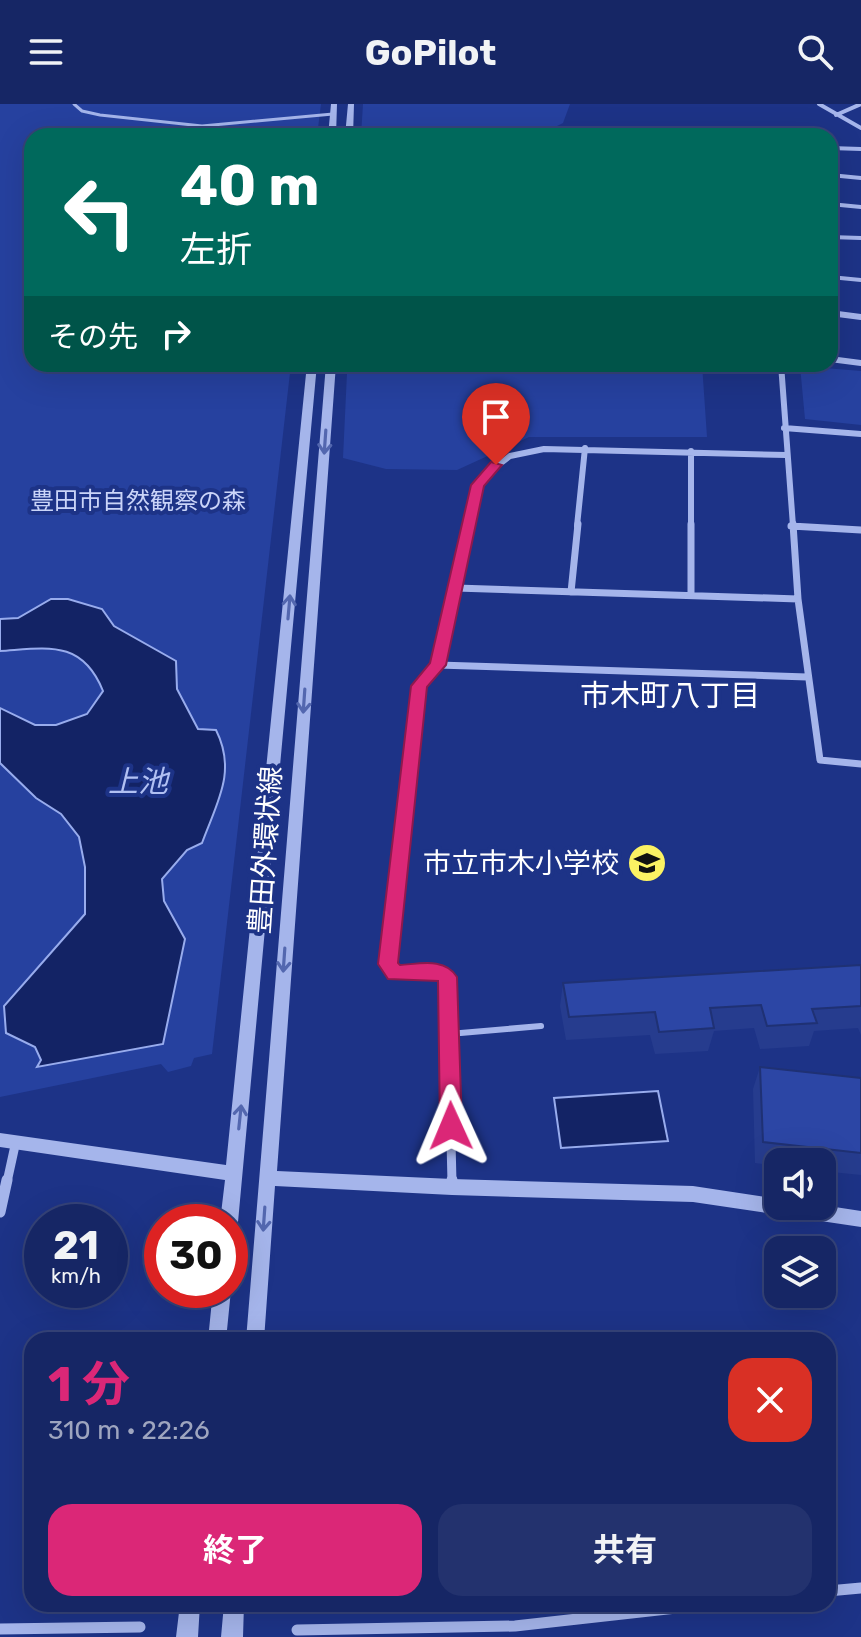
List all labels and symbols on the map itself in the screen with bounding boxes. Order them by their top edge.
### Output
pin [462,383,530,465]
one-way arrow [317,428,332,455]
park label: 豊田市自然観察の森 [30,487,246,515]
one-way arrow [282,594,297,621]
district label: 市木町八丁目 [580,678,760,714]
one-way arrow [296,687,311,714]
water label: 上池 [108,764,171,800]
street label: 豊田外環状線 [243,765,288,935]
school or university icon: 市立市木小学校 [626,842,668,884]
place label: 市立市木小学校 [423,847,619,880]
one-way arrow [276,946,291,973]
position arrow [409,1084,493,1168]
one-way arrow [233,1104,248,1130]
speed limit sign: 30 [144,1204,248,1308]
one-way arrow [257,1205,272,1232]

